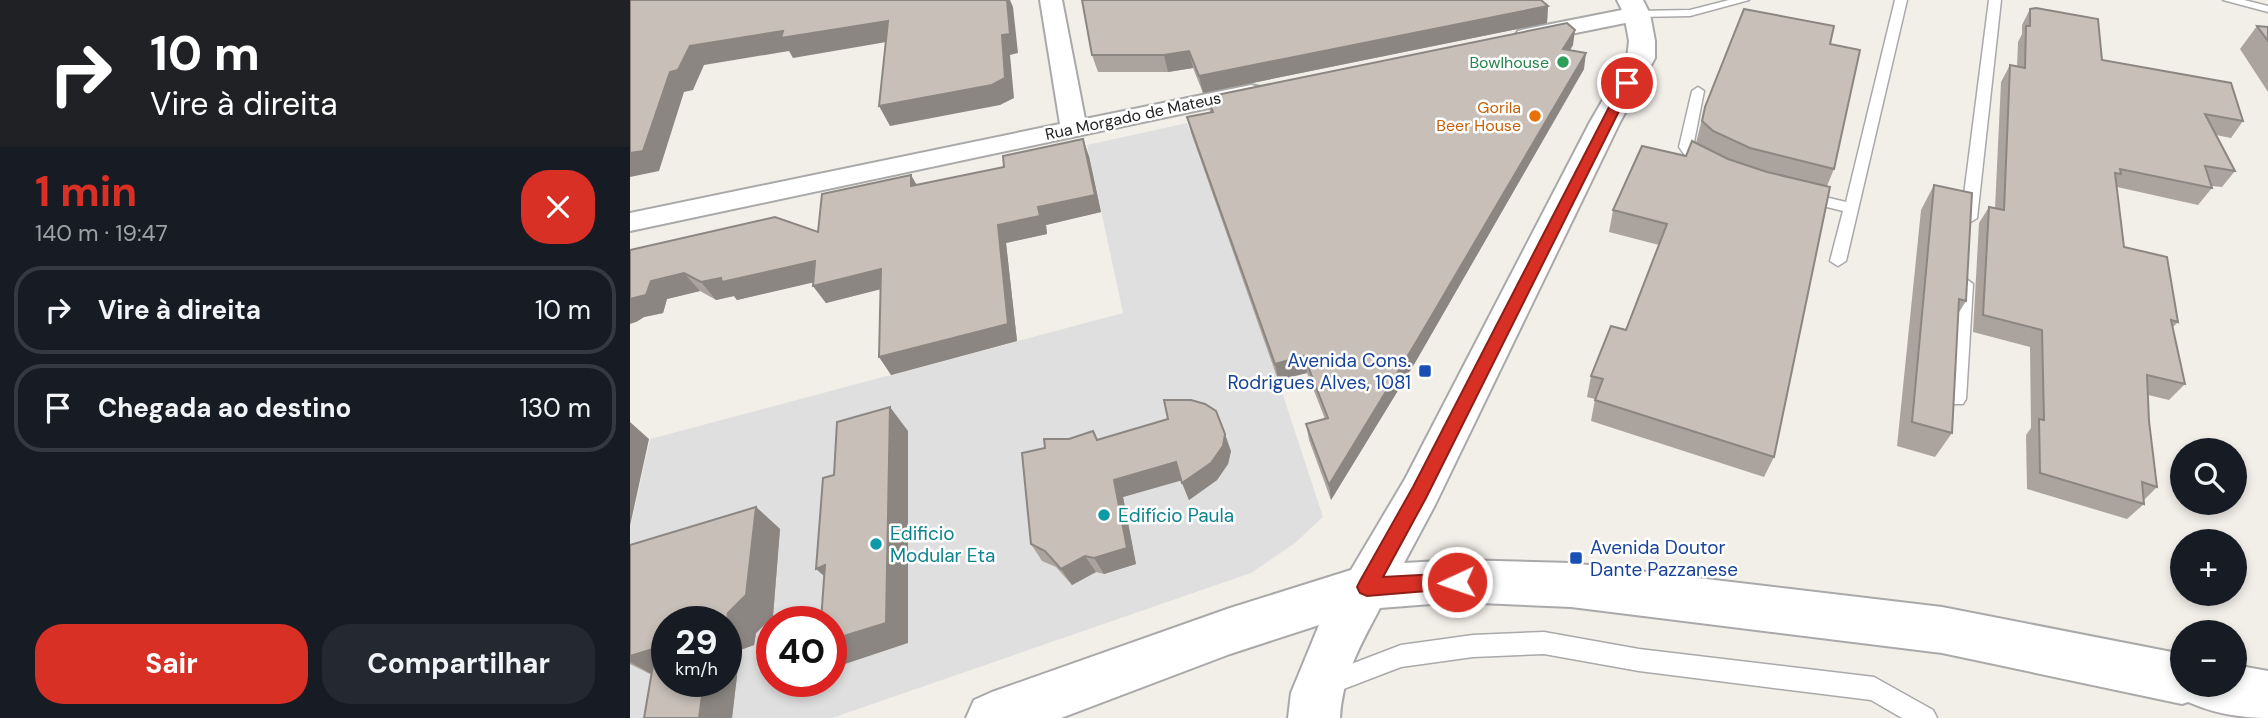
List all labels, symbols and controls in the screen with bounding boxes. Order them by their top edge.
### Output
text: 10 m [150,21,260,85]
icon: right [35,28,126,119]
place label: Bowlhouse [1469,52,1549,73]
pin [1597,53,1657,113]
marker: Bowlhouse [1555,54,1571,70]
icon: arrive [1608,64,1646,102]
text: Vire à direita [150,83,338,125]
street label: Rua Morgado de Mateus [1043,87,1223,145]
place label: Gorila Beer House [1436,97,1521,136]
marker: Gorila Beer House [1527,108,1543,124]
text: 1 min [35,164,137,219]
button: close [521,170,595,244]
text: 140 m · 19:47 [35,218,168,248]
icon: right [39,291,77,329]
text: Vire à direita [98,293,261,327]
text: 10 m [535,293,591,327]
place label: Avenida Cons. Rodrigues Alves, 1081 [1227,348,1411,395]
marker: Avenida Cons. Rodrigues Alves, 1081 [1417,363,1433,379]
icon: arrive [39,389,77,427]
text: Chegada ao destino [98,391,351,425]
text: 130 m [520,391,591,425]
map controls [2170,438,2247,697]
button: search [2170,438,2247,515]
place label: Edifício Paula [1118,503,1234,528]
marker: Edifício Paula [1096,507,1112,523]
place label: Edificio Modular Eta [890,521,995,568]
button: + [2170,529,2247,606]
place label: Avenida Doutor Dante Pazzanese [1590,535,1738,582]
marker: Edificio Modular Eta [868,536,884,552]
position arrow [1420,545,1494,619]
marker: Avenida Doutor Dante Pazzanese [1568,550,1584,566]
speed limit sign: 40 [756,606,847,697]
text: 29 [675,619,718,665]
button: − [2170,620,2247,697]
button: Sair [35,624,308,704]
button: Compartilhar [322,624,595,704]
text: km/h [675,657,718,681]

